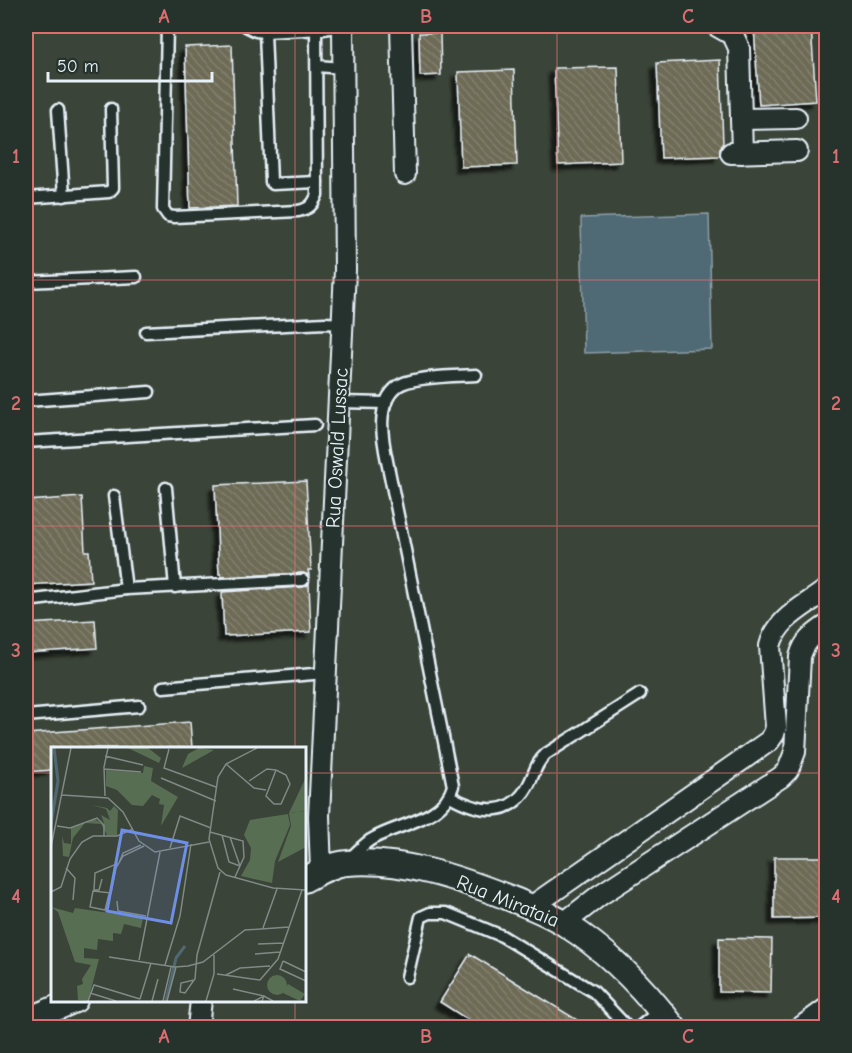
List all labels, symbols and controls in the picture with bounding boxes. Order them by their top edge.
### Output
text: A [158,5,170,28]
text: B [420,5,432,28]
text: C [682,5,694,28]
scale bar [48,45,212,83]
text: 50 m [57,56,99,77]
text: 1 [12,145,20,168]
text: 1 [832,145,840,168]
street label: Rua Oswald Lussac [321,367,353,529]
text: 2 [11,392,21,415]
text: 2 [831,392,841,415]
text: 3 [11,639,21,662]
text: 3 [831,639,841,662]
inset map [51,747,306,1002]
street label: Rua Mirataia [453,870,563,932]
text: 4 [11,885,21,908]
text: 4 [831,885,841,908]
text: A [158,1025,170,1048]
text: B [420,1025,432,1048]
text: C [682,1025,694,1048]

